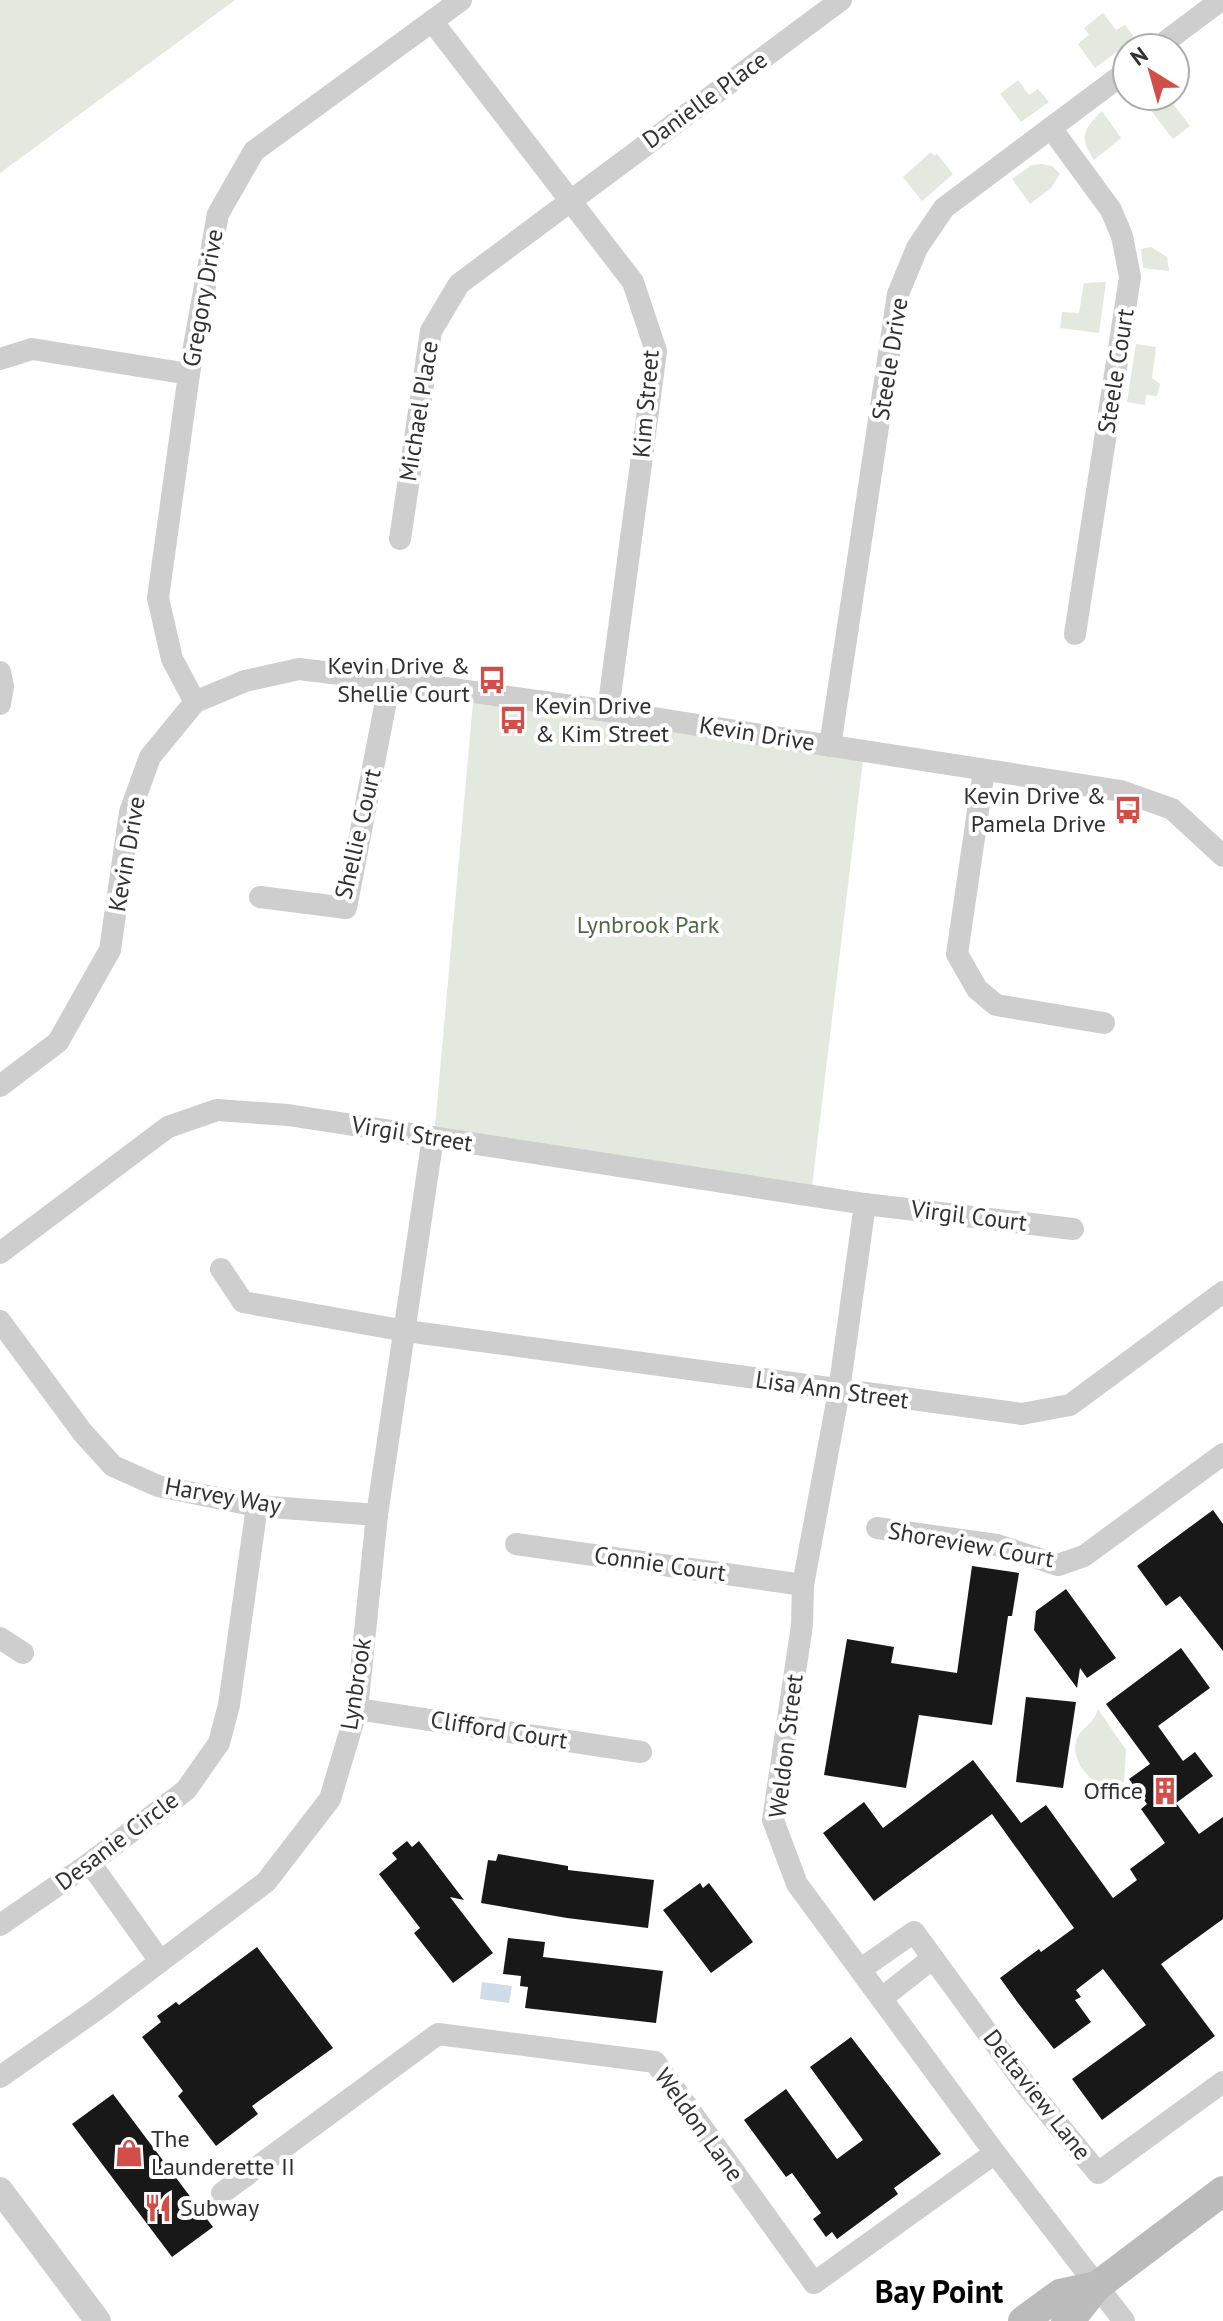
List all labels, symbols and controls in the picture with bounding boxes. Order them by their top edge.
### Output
north arrow [1111,32,1191,112]
text: N [1125,40,1153,72]
street label: Danielle Place [636,44,773,155]
street label: Gregory Drive [175,227,230,369]
street label: Steele Drive [864,295,915,423]
street label: Steele Court [1090,306,1141,436]
street label: Michael Place [392,339,445,483]
street label: Kim Street [625,349,666,459]
place label: Kevin Drive & Shellie Court [328,650,470,709]
bus stop icon: Kevin Drive & Shellie Court [477,665,507,695]
place label: Kevin Drive & Kim Street [535,690,669,749]
bus stop icon: Kevin Drive & Kim Street [498,705,528,735]
street label: Kevin Drive [697,709,817,758]
street label: Shellie Court [327,766,388,902]
place label: Kevin Drive & Pamela Drive [964,780,1106,839]
street label: Kevin Drive [101,794,152,914]
bus stop icon: Kevin Drive & Pamela Drive [1113,795,1143,825]
park label: Lynbrook Park [577,909,720,940]
street label: Virgil Street [348,1108,475,1158]
street label: Virgil Court [908,1193,1029,1238]
street label: Lisa Ann Street [753,1363,911,1416]
street label: Harvey Way [163,1470,284,1521]
street label: Shoreview Court [886,1515,1056,1574]
street label: Connie Court [592,1539,728,1588]
street label: Lynbrook [333,1635,378,1732]
street label: Weldon Street [761,1672,810,1820]
street label: Clifford Court [428,1703,570,1756]
place label: Office [1084,1775,1143,1806]
building icon: Office [1150,1776,1180,1806]
street label: Desanie Circle [49,1784,184,1897]
street label: Deltaview Lane [977,2023,1098,2166]
street label: Weldon Lane [648,2062,751,2187]
place label: The Launderette II [151,2123,295,2182]
shop icon: The Launderette II [114,2138,144,2168]
place label: Subway [180,2192,259,2223]
restaurant icon: Subway [143,2193,173,2223]
district label: Bay Point [875,2270,1004,2312]

